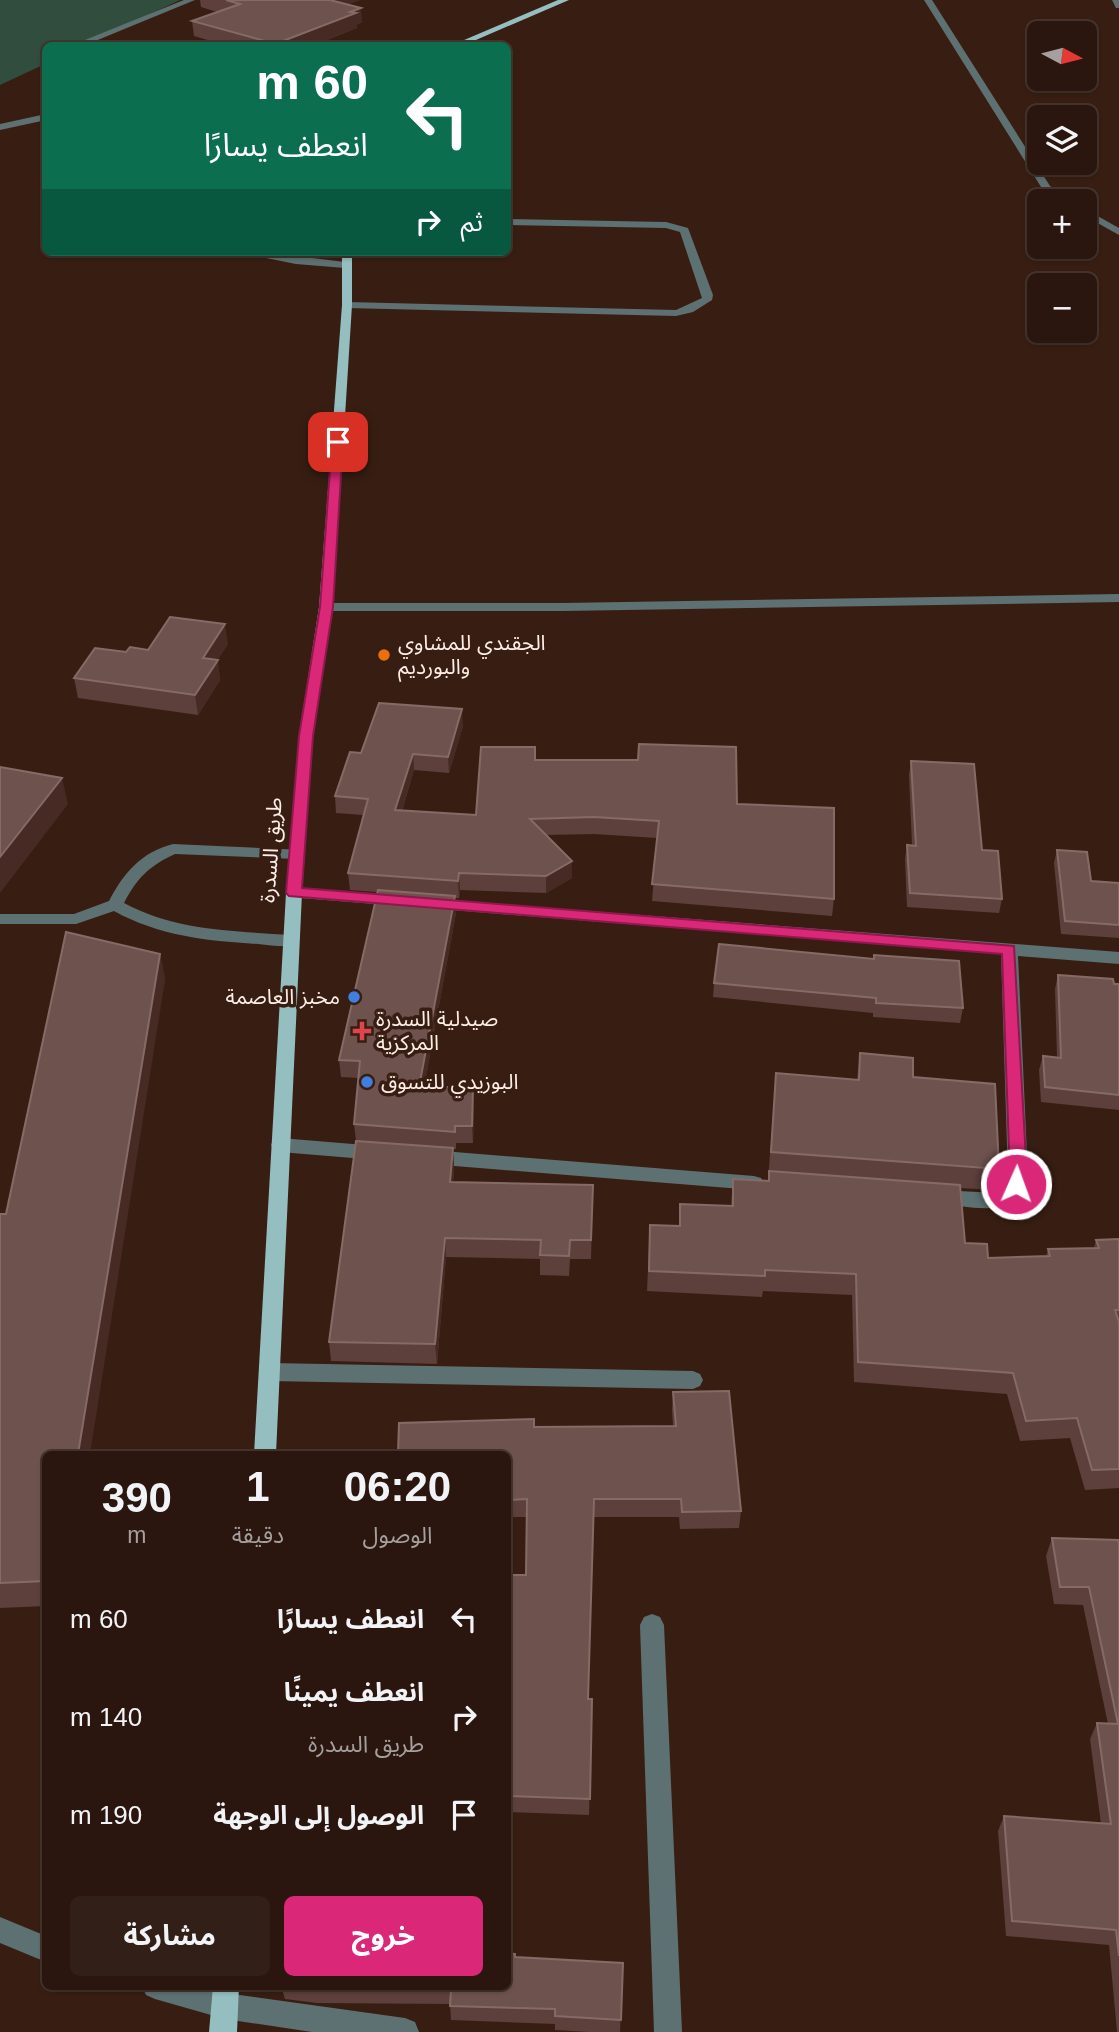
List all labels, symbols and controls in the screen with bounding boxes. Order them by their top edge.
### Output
north arrow [1027,21,1097,91]
map controls [1027,21,1097,343]
text: 60 m [256,55,368,109]
icon: left [392,70,483,161]
button: layers [1027,105,1097,175]
text: انعطف يسارًا [204,127,368,163]
button: + [1027,189,1097,259]
icon: right [409,203,447,241]
text: ثم [461,207,483,237]
button: − [1027,273,1097,343]
pin [308,412,368,472]
icon: arrive [319,423,357,461]
place label: الجقندي للمشاوي والبورديم [398,631,546,682]
marker: الجقندي للمشاوي والبورديم [376,647,392,663]
street label: طريق السدرة [255,796,288,904]
place label: مخبز العاصمة [225,985,340,1009]
marker: مخبز العاصمة [346,989,362,1005]
place label: صيدلية السدرة المركزية [376,1007,498,1055]
marker: صيدلية السدرة المركزية [354,1023,370,1039]
place label: البوزيدي للتسوق [381,1070,519,1098]
marker: البوزيدي للتسوق [359,1074,375,1090]
position arrow [979,1147,1053,1221]
text: 1 [246,1463,270,1510]
text: 06:20 [344,1463,451,1510]
text: 390 [102,1474,172,1521]
text: m [127,1522,146,1548]
text: دقيقة [232,1522,284,1548]
text: الوصول [363,1522,432,1548]
icon: left [445,1600,483,1638]
text: 60 m [70,1604,128,1634]
text: انعطف يسارًا [277,1604,424,1634]
text: انعطف يمينًا [284,1677,424,1707]
icon: right [445,1698,483,1736]
text: 140 m [70,1702,142,1732]
text: طريق السدرة [308,1731,424,1757]
icon: arrive [445,1796,483,1834]
text: 190 m [70,1800,142,1830]
text: الوصول إلى الوجهة [213,1800,424,1830]
button: مشاركة [70,1896,270,1976]
button: خروج [284,1896,483,1976]

